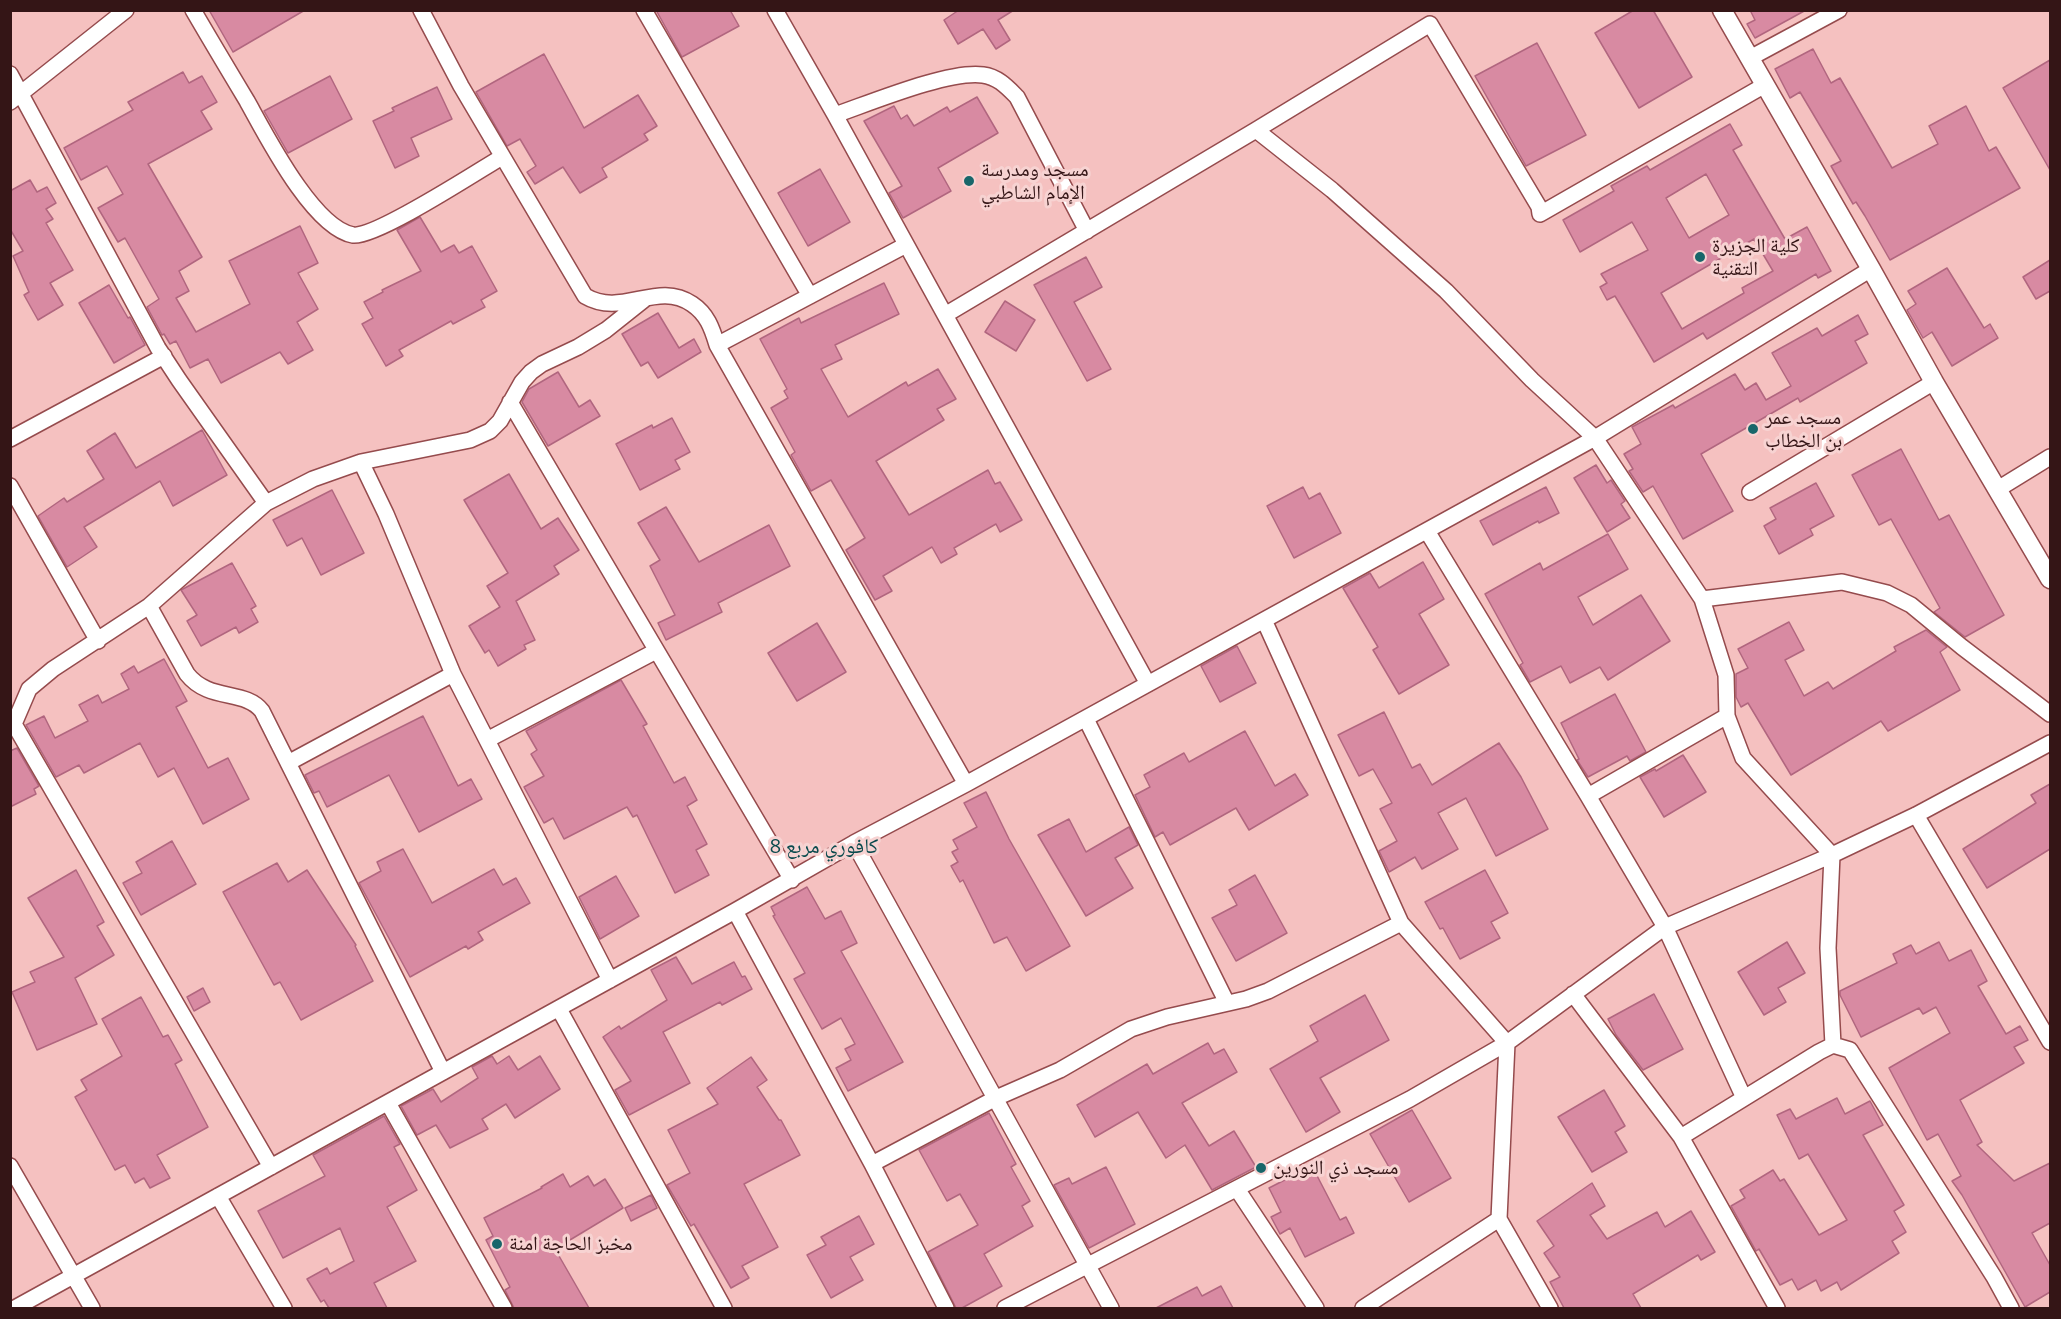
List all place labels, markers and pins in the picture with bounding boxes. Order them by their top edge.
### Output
place label: مسجد ومدرسة الإمام الشاطبي [981,158,1089,205]
marker: مسجد ومدرسة الإمام الشاطبي [962,174,976,188]
place label: كلية الجزيرة التقنية [1712,234,1799,281]
marker: كلية الجزيرة التقنية [1693,250,1707,264]
place label: مسجد عمر بن الخطاب [1765,406,1842,453]
marker: مسجد عمر بن الخطاب [1746,422,1760,436]
place label: مسجد ذي النورين [1273,1156,1398,1180]
marker: مسجد ذي النورين [1254,1161,1268,1175]
place label: مخبز الحاجة امنة [509,1232,632,1256]
marker: مخبز الحاجة امنة [490,1237,504,1251]

